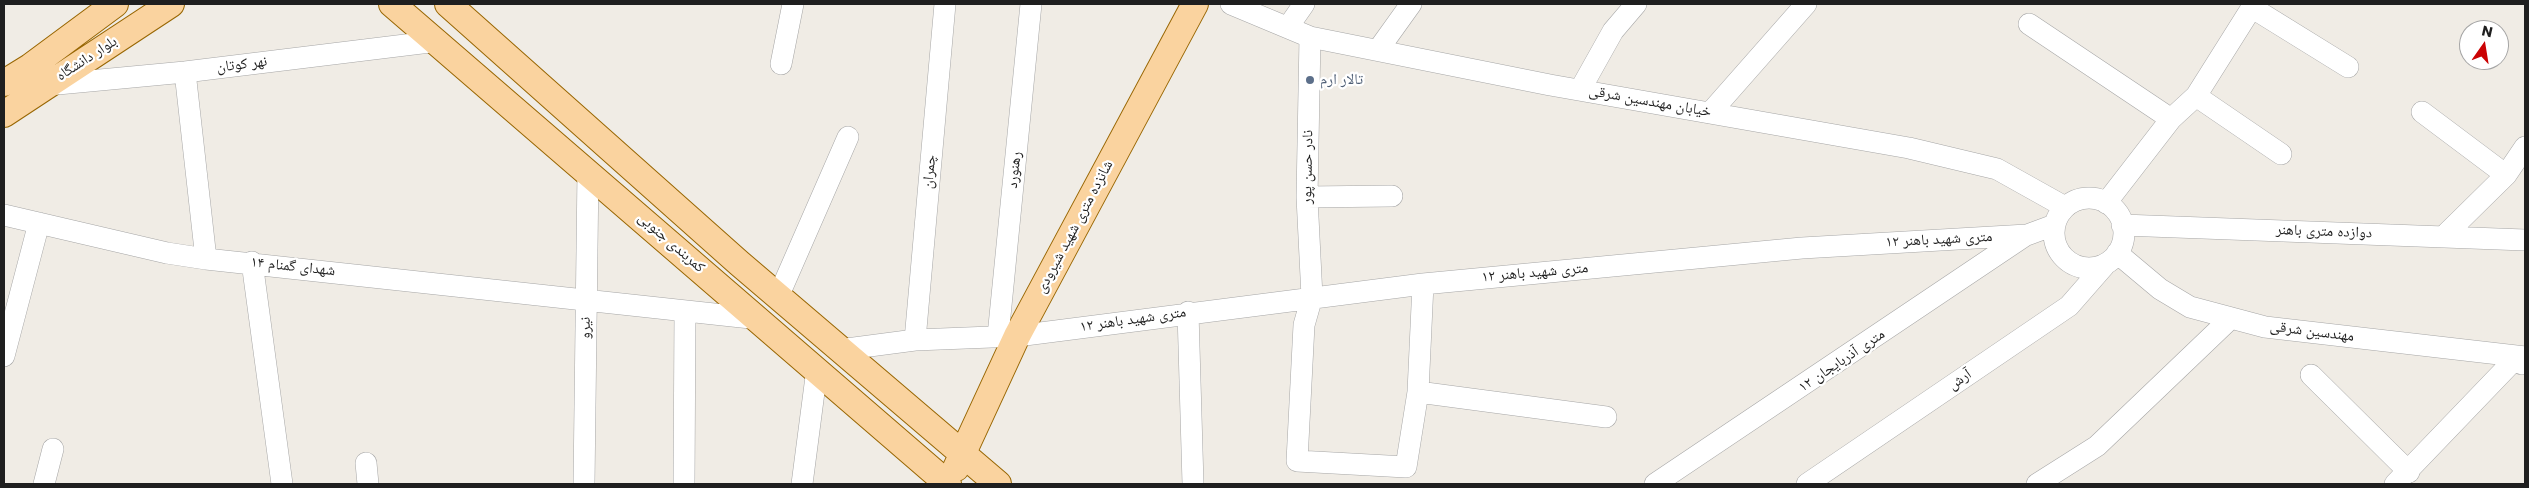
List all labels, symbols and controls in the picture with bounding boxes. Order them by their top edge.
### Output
north arrow [2459,20,2509,70]
text: N [2480,20,2495,42]
street label: بلوار دانشگاه [53,33,121,85]
street label: نهر کوتان [216,53,268,77]
place label: تالار ارم [1320,71,1363,89]
marker: تالار ارم [1304,74,1316,86]
street label: خیابان مهندسین شرقی [1587,82,1713,122]
street label: نادر حسن پور [1298,130,1318,204]
street label: رهنورد [1004,151,1026,189]
street label: چمران [920,154,940,190]
street label: شانزده متری شهید شیرودی [1032,158,1118,296]
street label: کمربندی جنوبی [634,209,708,277]
street label: دوازده متری باهنر [2275,221,2373,243]
street label: ۱۲ متری شهید باهنر [1885,228,1993,252]
street label: ۱۴ شهدای گمنام [250,254,336,280]
street label: ۱۲ متری شهید باهنر [1481,259,1589,287]
street label: ۱۲ متری شهید باهنر [1079,304,1187,336]
street label: نیرو [577,317,595,339]
street label: مهندسین شرقی [2269,318,2355,346]
street label: ۱۲ متری آذربایجان [1795,326,1889,396]
street label: آرش [1945,366,1975,394]

